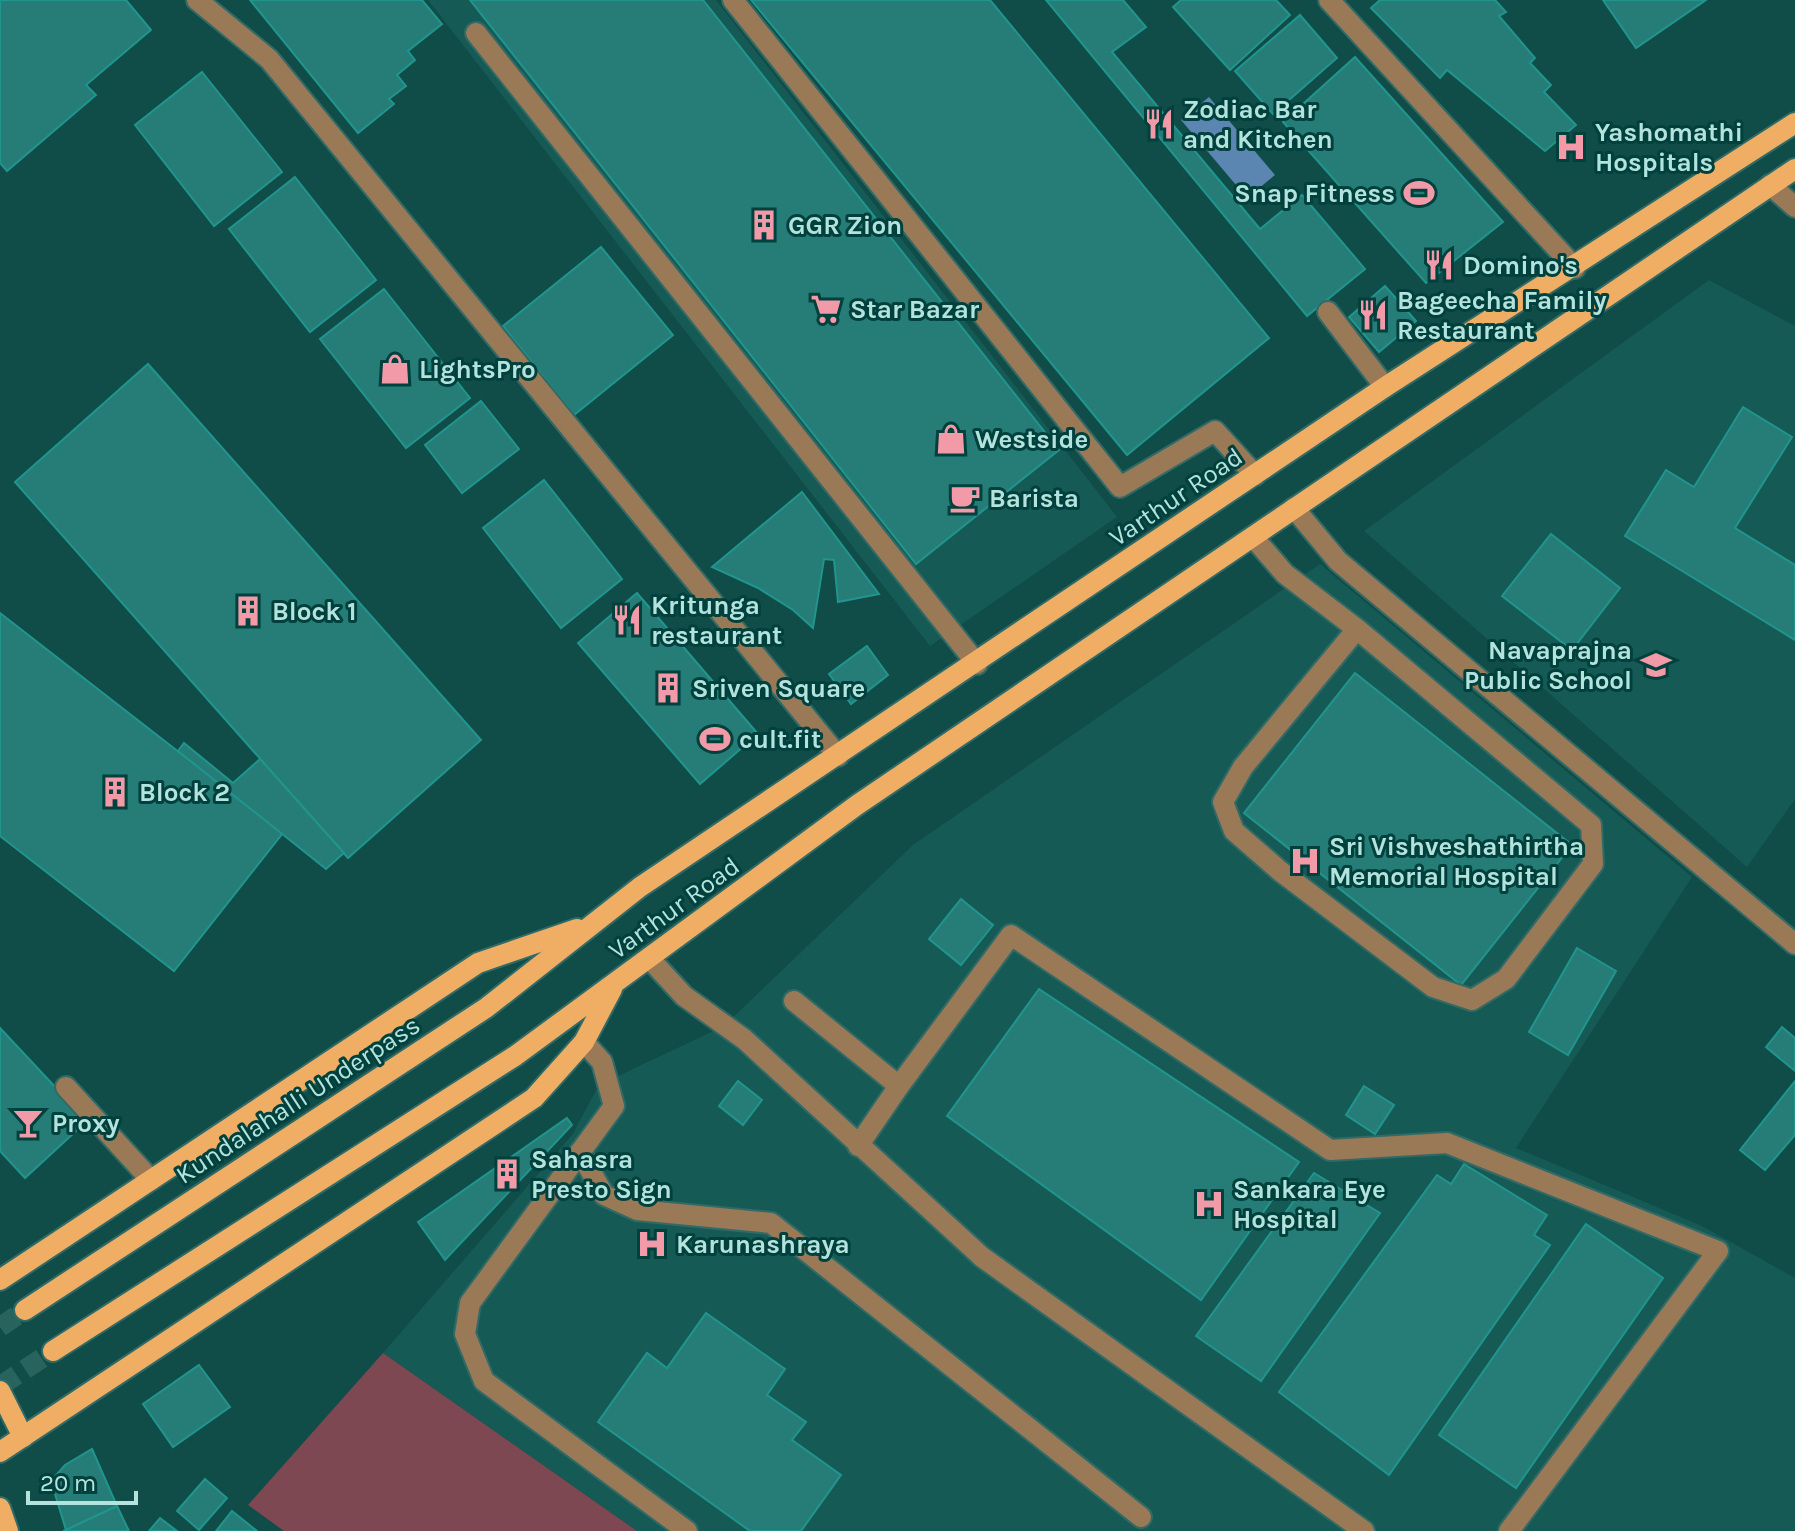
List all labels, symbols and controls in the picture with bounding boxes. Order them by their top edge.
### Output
place label: Zodiac Bar and Kitchen [1183,94,1333,155]
restaurant icon: Zodiac Bar and Kitchen [1142,107,1176,141]
place label: Yashomathi Hospitals [1595,117,1743,178]
hospital icon: Yashomathi Hospitals [1554,130,1588,164]
sports icon: Snap Fitness [1402,176,1436,210]
place label: Snap Fitness [1234,178,1395,209]
building icon: GGR Zion [747,208,781,242]
place label: GGR Zion [788,210,902,241]
restaurant icon: Domino's [1422,248,1456,282]
place label: Domino's [1463,250,1578,281]
place label: Bageecha Family Restaurant [1397,285,1607,346]
supermarket icon: Star Bazar [809,292,843,326]
place label: Star Bazar [850,294,980,325]
restaurant icon: Bageecha Family Restaurant [1356,298,1390,332]
shop icon: LightsPro [378,352,412,386]
place label: LightsPro [419,354,536,385]
shop icon: Westside [934,422,968,456]
place label: Westside [975,424,1088,455]
street label: Varthur Road [1103,441,1249,553]
cafe icon: Barista [948,481,982,515]
place label: Barista [989,483,1079,514]
place label: Kritunga restaurant [651,590,782,651]
building icon: Block 1 [231,594,265,628]
place label: Block 1 [272,596,356,627]
restaurant icon: Kritunga restaurant [610,603,644,637]
place label: Navaprajna Public School [1464,635,1632,696]
school or university icon: Navaprajna Public School [1639,648,1673,682]
building icon: Sriven Square [651,671,685,705]
place label: Sriven Square [692,673,865,704]
sports icon: cult.fit [698,722,732,756]
place label: cult.fit [739,724,821,755]
building icon: Block 2 [98,775,132,809]
place label: Block 2 [139,777,230,808]
place label: Sri Vishveshathirtha Memorial Hospital [1329,831,1584,892]
hospital icon: Sri Vishveshathirtha Memorial Hospital [1288,844,1322,878]
street label: Varthur Road [603,850,745,966]
street label: Kundalahalli Underpass [170,1009,426,1191]
bar icon: Proxy [11,1106,45,1140]
place label: Proxy [52,1108,120,1139]
place label: Sahasra Presto Sign [531,1144,672,1205]
building icon: Sahasra Presto Sign [490,1157,524,1191]
place label: Sankara Eye Hospital [1233,1174,1386,1235]
hospital icon: Sankara Eye Hospital [1192,1187,1226,1221]
hospital icon: Karunashraya [635,1227,669,1261]
place label: Karunashraya [676,1229,850,1260]
scale bar [28,1455,136,1505]
text: 20 m [40,1469,96,1497]

